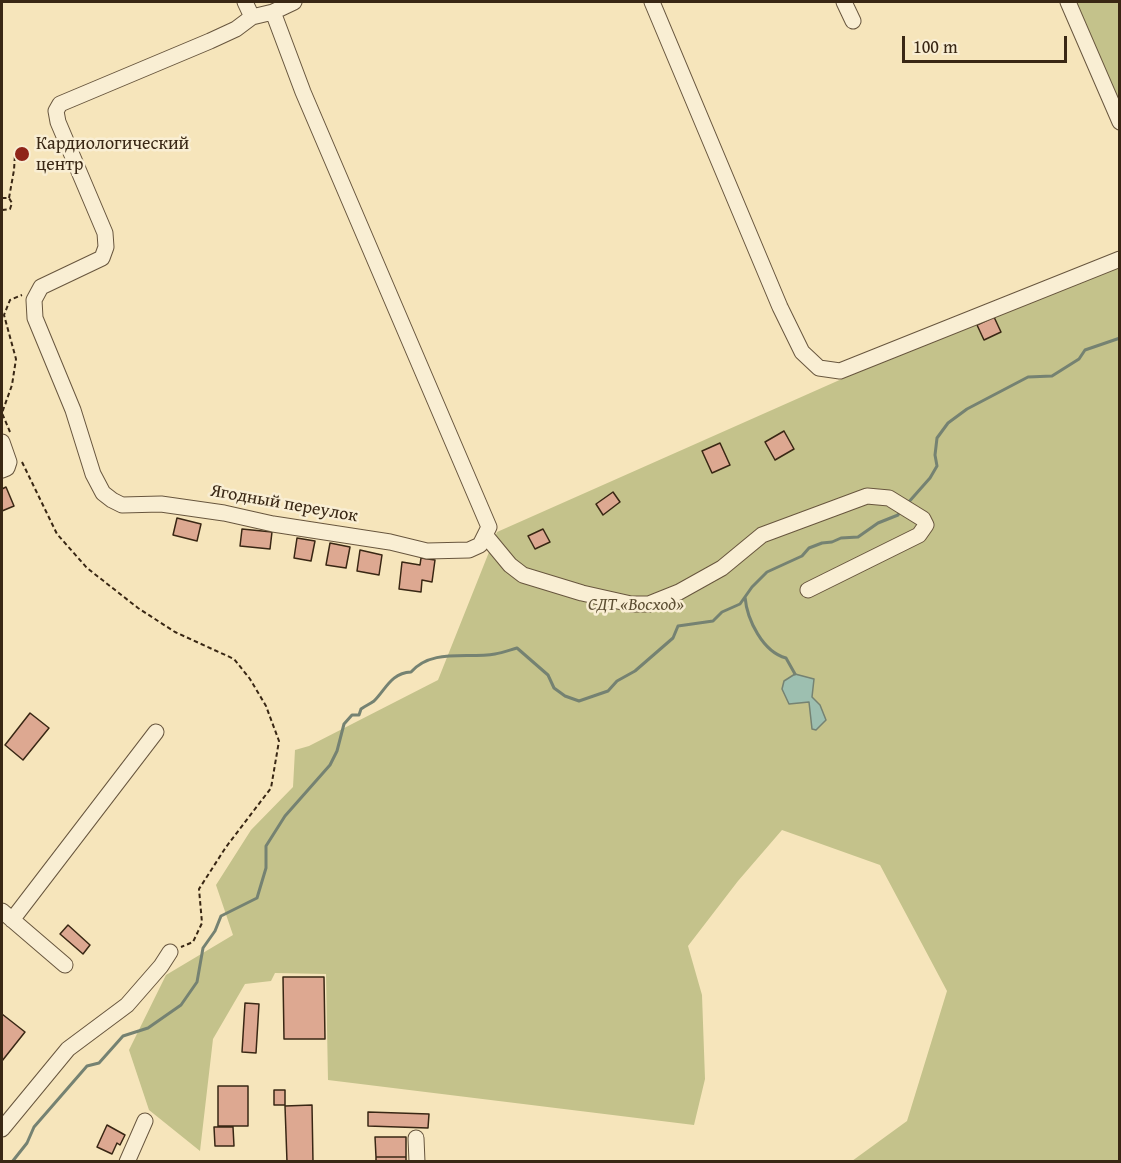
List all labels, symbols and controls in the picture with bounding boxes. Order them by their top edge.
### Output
scale bar [905,24,1070,62]
text: 100 m [913,33,958,60]
place label: Кардиологический центр [36,133,189,176]
marker: Кардиологический центр [13,145,31,163]
street label: Ягодный переулок [209,480,359,528]
park label: СДТ «Восход» [588,594,684,616]

